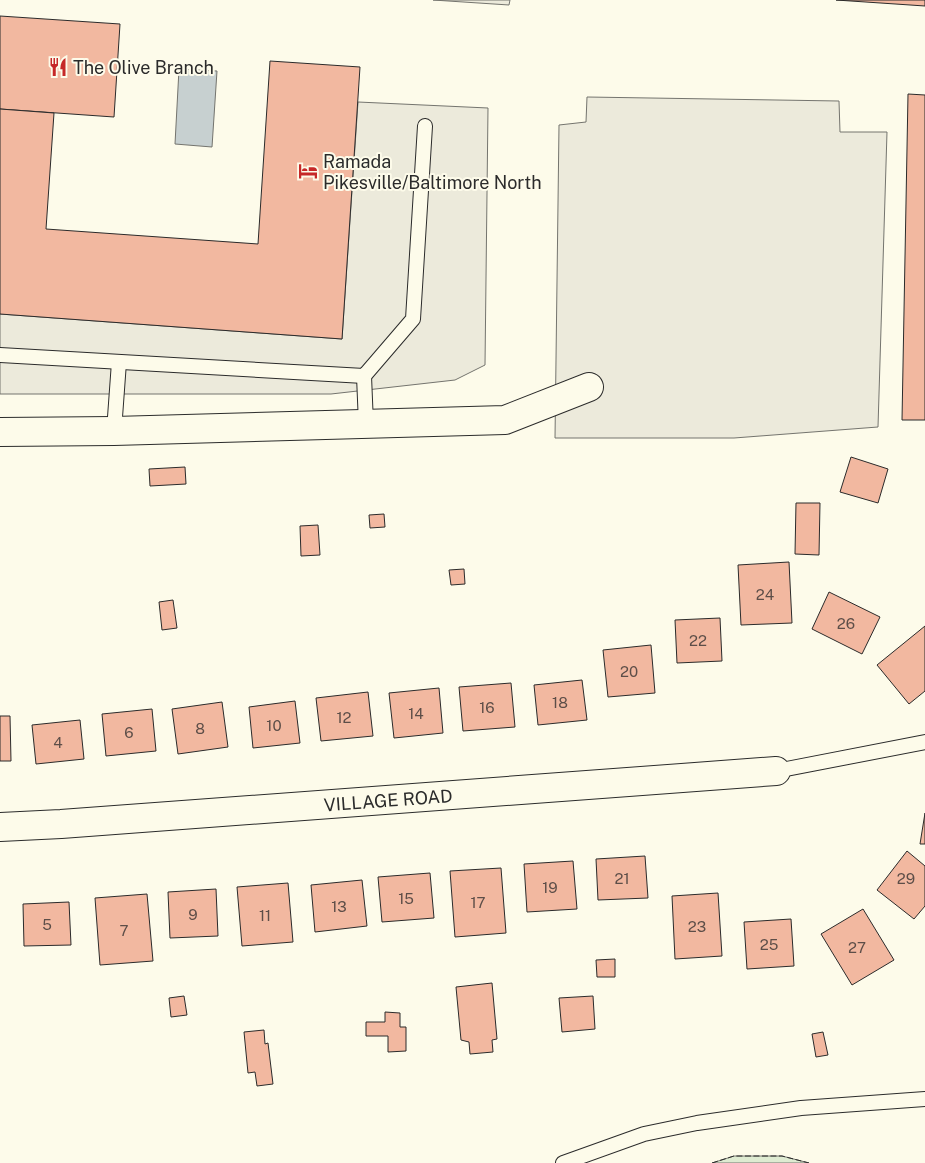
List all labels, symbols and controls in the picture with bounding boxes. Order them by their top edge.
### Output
restaurant icon: The Olive Branch [47,56,69,78]
place label: The Olive Branch [73,57,214,78]
place label: Ramada Pikesville/Baltimore North [323,151,542,193]
hotel icon: Ramada Pikesville/Baltimore North [297,160,319,182]
house number: 24 [756,586,774,603]
house number: 26 [837,615,855,632]
house number: 22 [689,632,707,649]
house number: 20 [620,663,638,680]
house number: 18 [552,694,568,711]
house number: 16 [479,699,495,716]
house number: 14 [408,705,424,722]
house number: 12 [336,709,352,726]
house number: 10 [266,717,282,734]
house number: 8 [195,720,205,737]
house number: 6 [124,724,134,741]
house number: 4 [53,734,63,751]
street label: VILLAGE ROAD [323,785,453,815]
house number: 21 [614,870,630,887]
house number: 29 [897,870,915,887]
house number: 19 [542,879,558,896]
house number: 15 [398,890,414,907]
house number: 17 [470,894,486,911]
house number: 13 [331,898,347,915]
house number: 9 [188,906,198,923]
house number: 11 [259,907,271,924]
house number: 5 [42,916,52,933]
house number: 23 [688,918,706,935]
house number: 7 [119,922,129,939]
house number: 25 [760,936,778,953]
house number: 27 [848,939,866,956]

